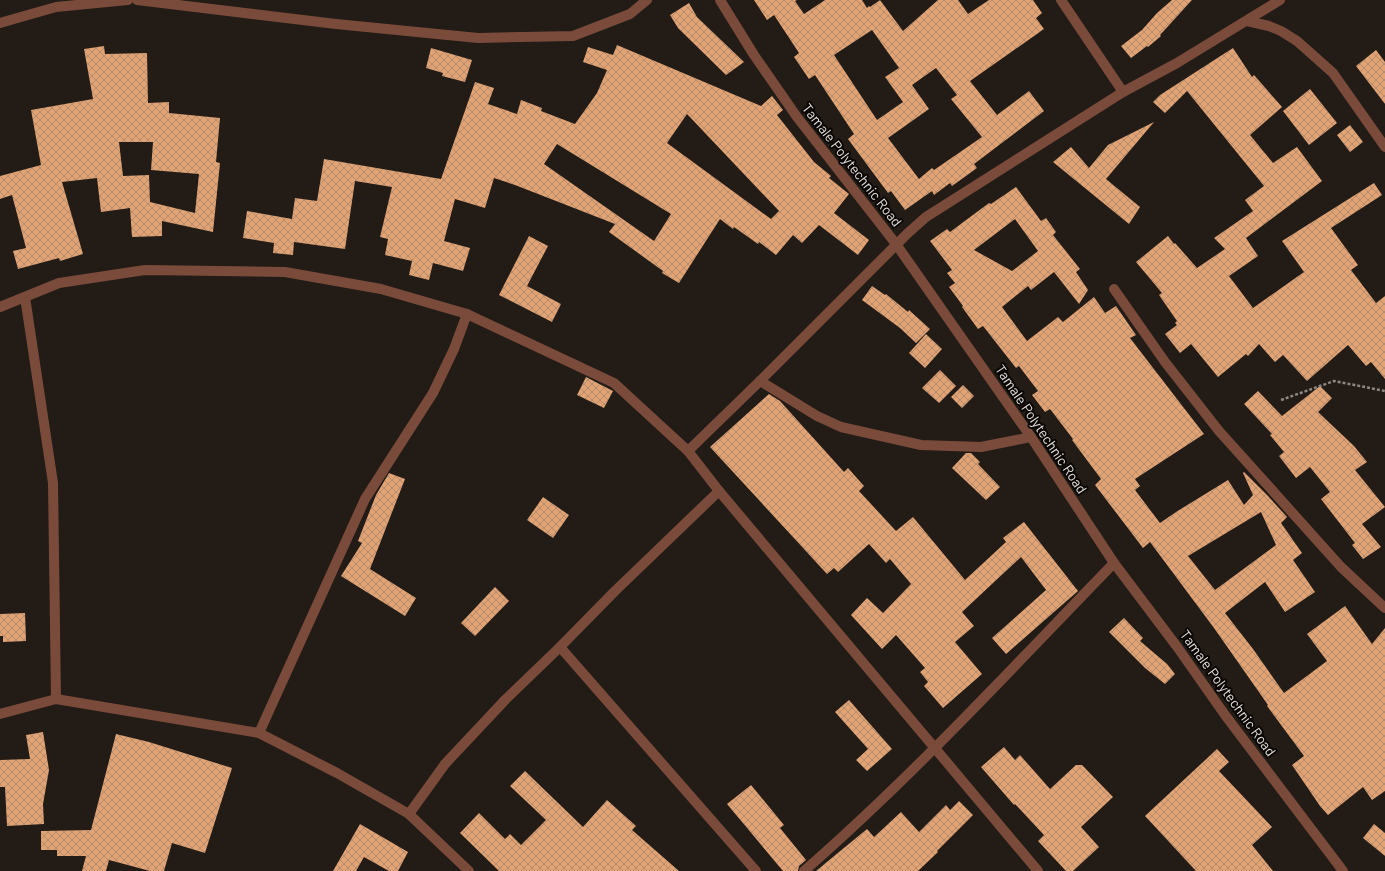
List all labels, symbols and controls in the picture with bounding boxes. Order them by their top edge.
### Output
street label: Tamale Polytechnic Road [799,100,906,230]
street label: Tamale Polytechnic Road [992,361,1091,496]
street label: Tamale Polytechnic Road [1177,626,1280,759]

